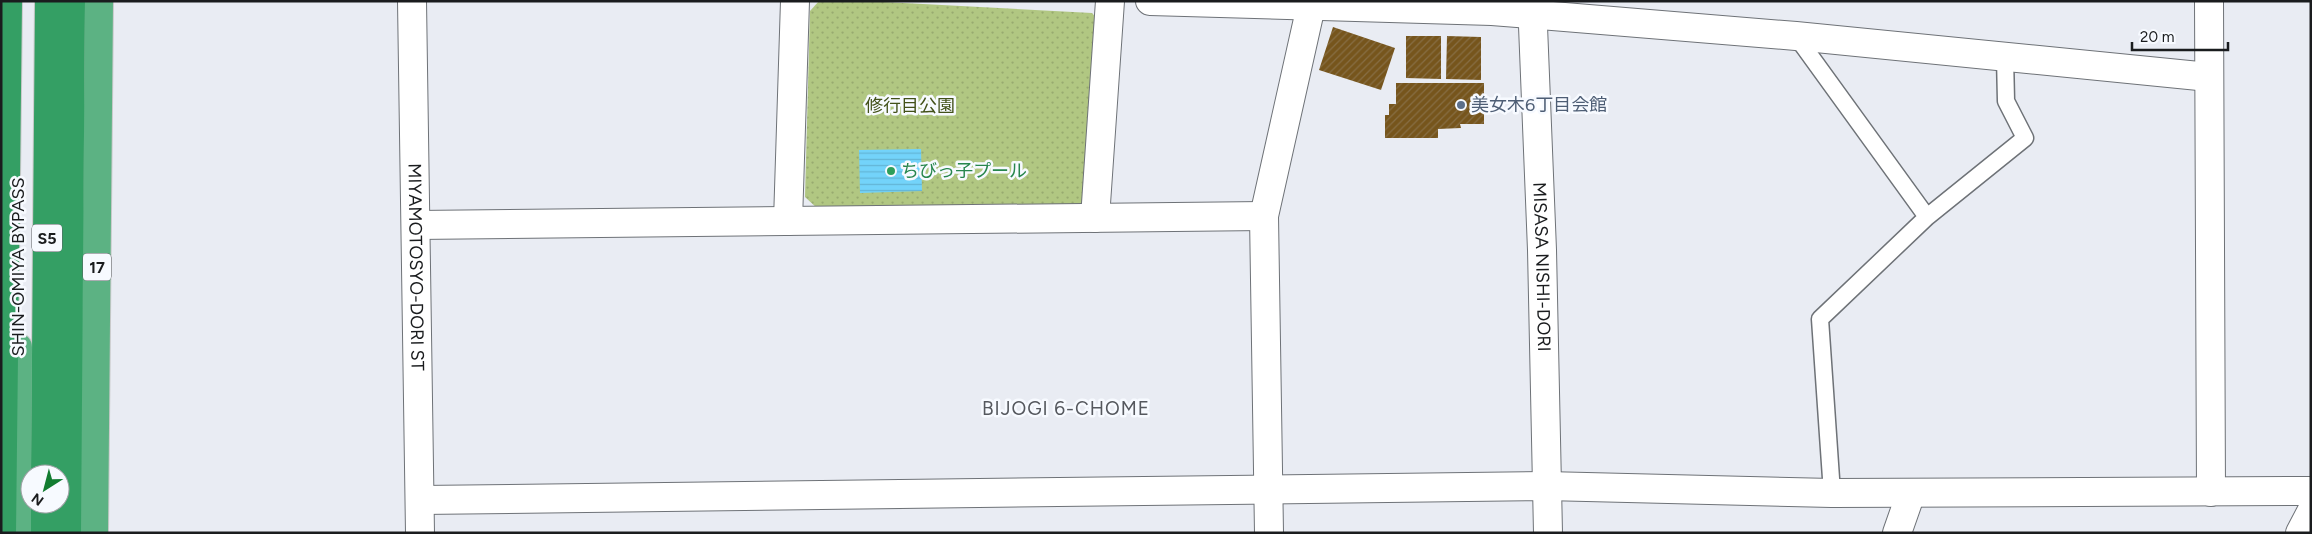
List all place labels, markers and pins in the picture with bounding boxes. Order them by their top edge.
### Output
place label: 美女木6丁目会館 [1471,94,1607,116]
marker: 美女木6丁目会館 [1455,99,1467,111]
place label: ちびっ子プール [901,160,1027,182]
marker: ちびっ子プール [885,165,897,177]

